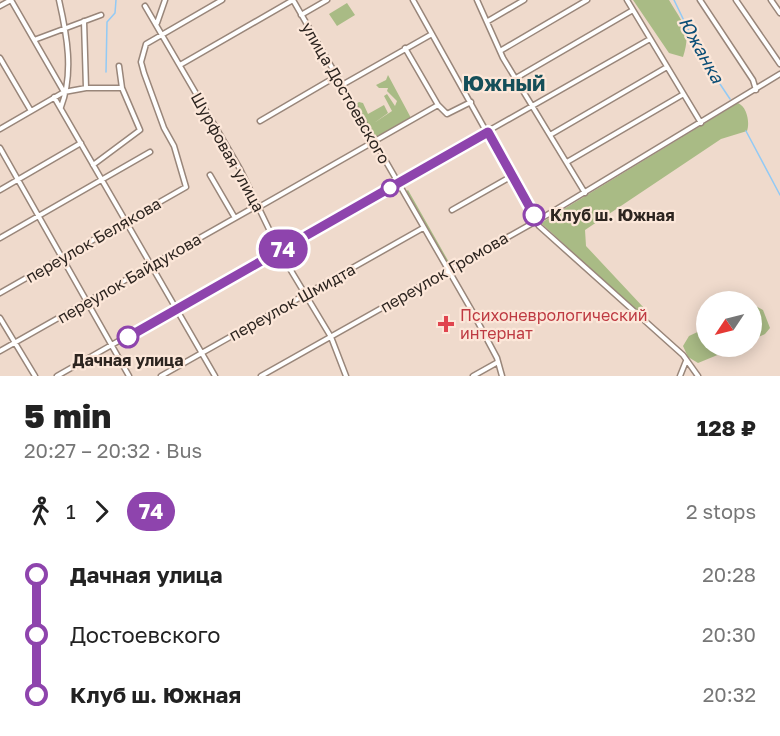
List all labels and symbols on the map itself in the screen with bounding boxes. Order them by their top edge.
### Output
water label: Южанка [675,12,730,87]
street label: улица Достоевского [297,19,395,167]
district label: Южный [462,69,546,96]
street label: Шурфовая улица [187,89,269,215]
unlabelled marker [381,179,399,197]
street label: переулок Белякова [22,193,164,287]
marker: Клуб ш. Южная [523,204,545,226]
place label: Клуб ш. Южная [550,205,675,225]
street label: переулок Громова [377,227,511,317]
street label: переулок Байдукова [53,229,205,327]
line badge: 74 [256,230,310,268]
street label: переулок Шмидта [225,259,359,345]
north arrow [696,291,762,357]
place label: Психоневрологический интернат [460,305,648,343]
marker: Психоневрологический интернат [437,315,455,333]
marker: Дачная улица [117,326,139,348]
place label: Дачная улица [73,350,183,370]

